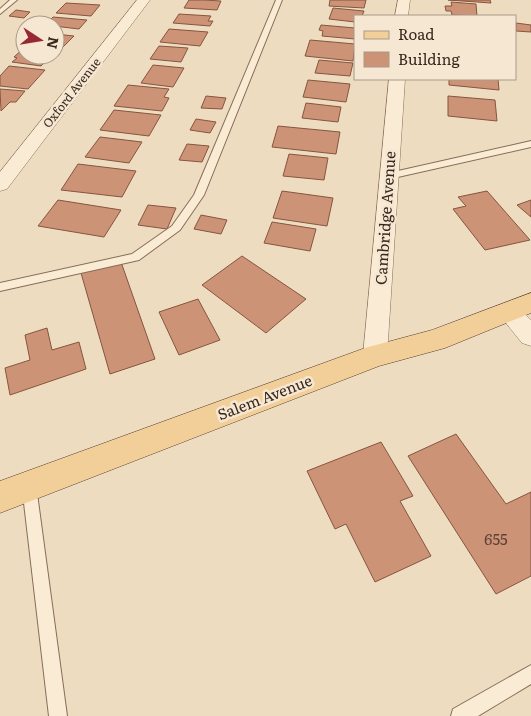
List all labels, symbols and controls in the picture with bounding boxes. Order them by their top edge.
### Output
north arrow [15,15,65,65]
legend [354,15,516,80]
text: Road [398,22,434,45]
text: N [43,35,65,51]
text: Building [398,47,460,70]
street label: Oxford Avenue [38,53,104,131]
street label: Cambridge Avenue [368,150,401,286]
street label: Salem Avenue [214,368,315,425]
house number: 655 [484,527,508,550]

